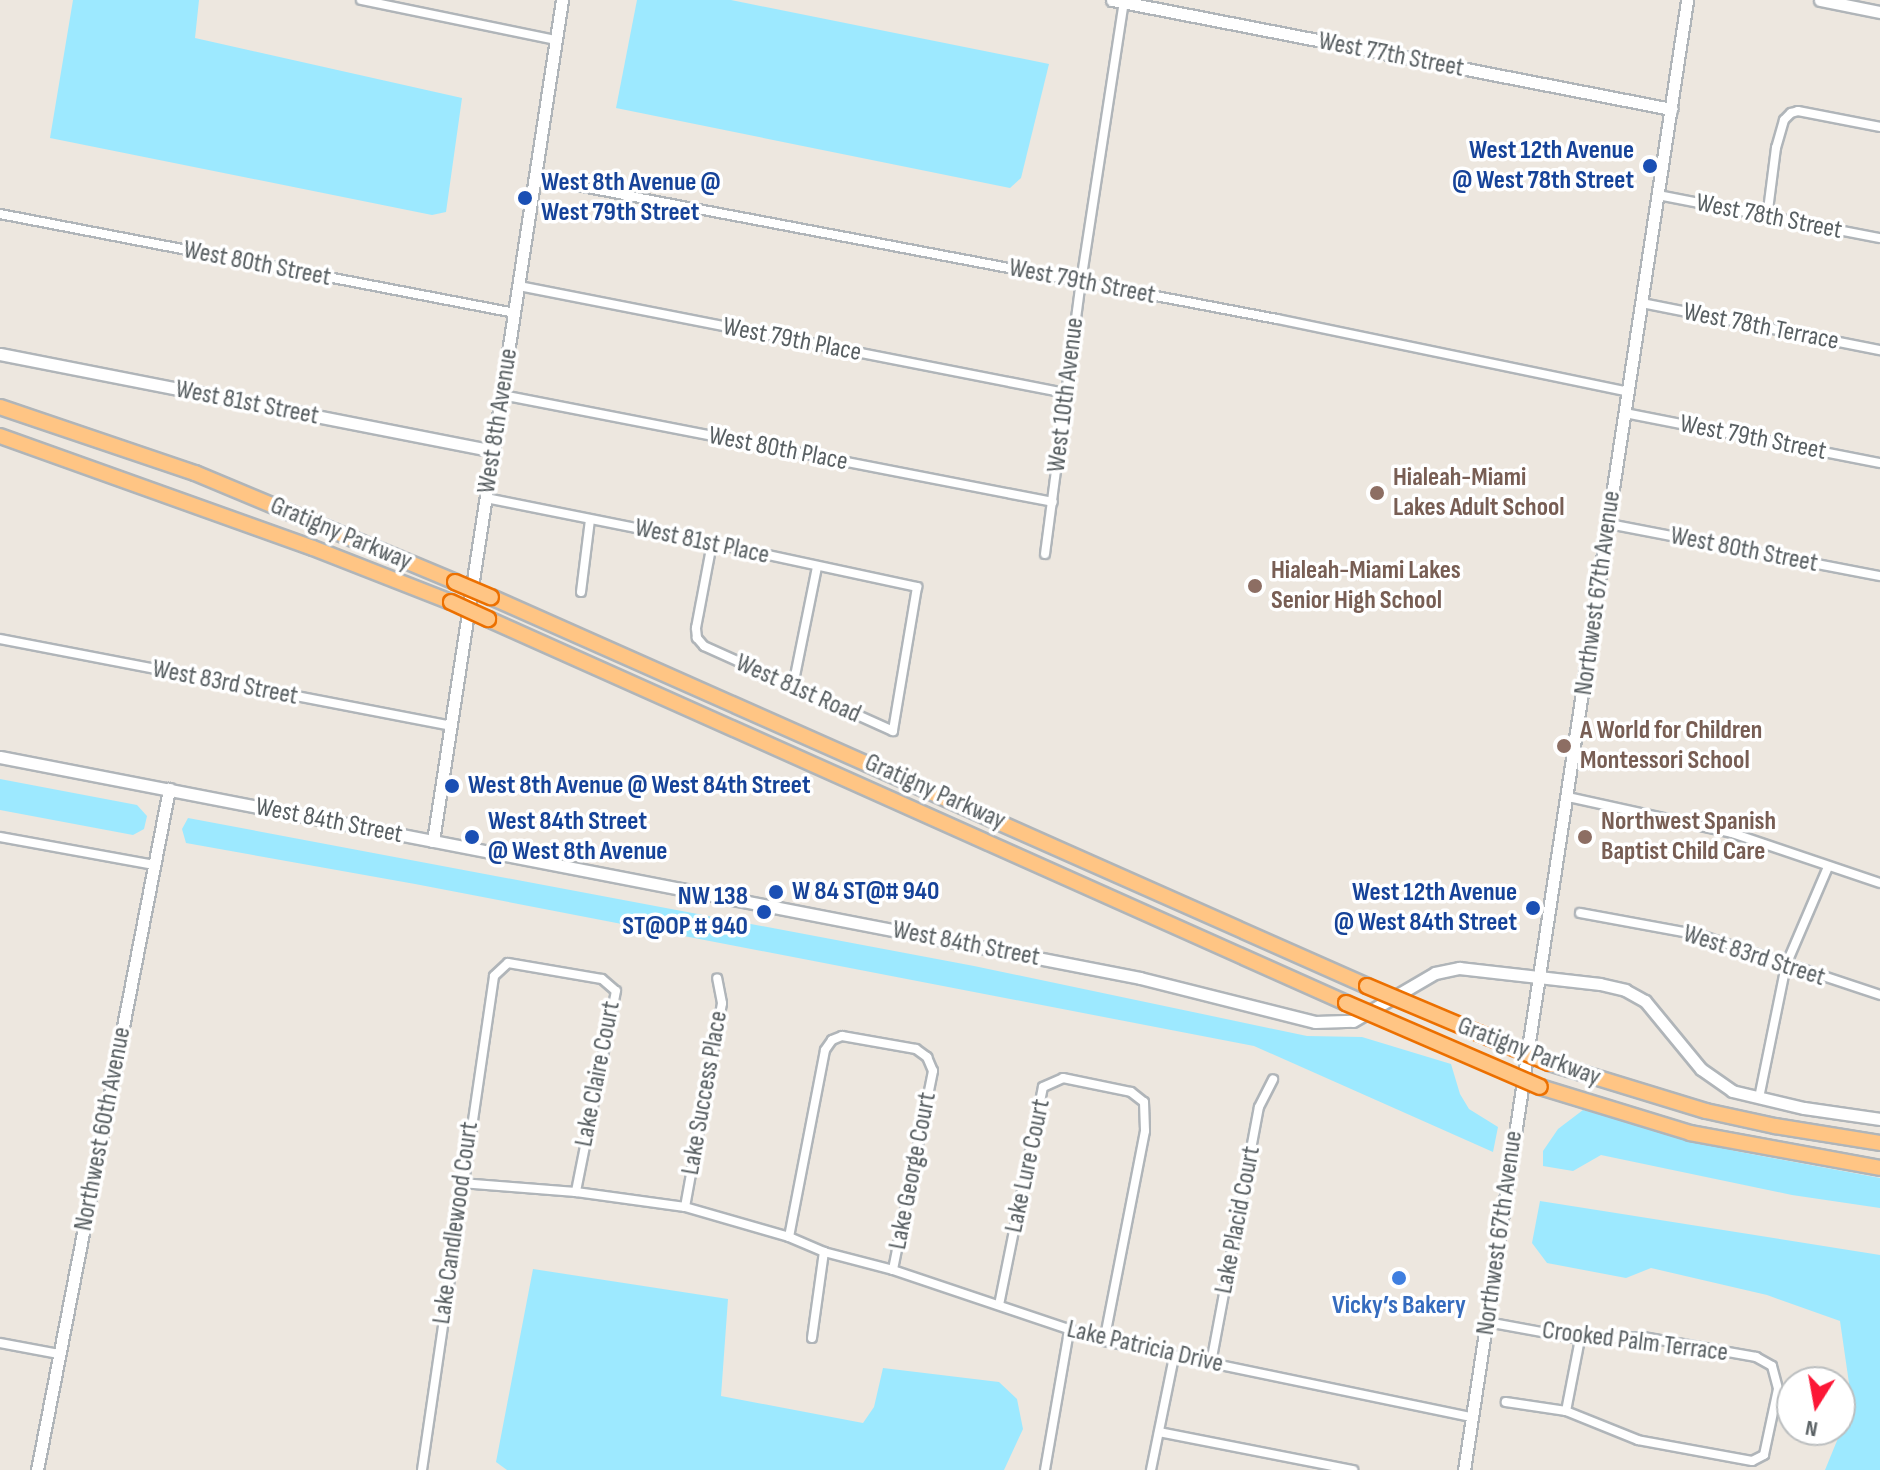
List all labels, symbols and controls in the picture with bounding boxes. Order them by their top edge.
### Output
street label: West 77th Street [1316,26,1466,84]
place label: West 12th Avenue @ West 78th Street [1452,135,1634,196]
marker: West 12th Avenue @ West 78th Street [1641,157,1659,175]
place label: West 8th Avenue @ West 79th Street [541,167,720,228]
street label: West 78th Street [1693,188,1845,246]
marker: West 8th Avenue @ West 79th Street [516,189,534,207]
street label: West 80th Street [181,234,333,294]
street label: West 79th Street [1006,253,1158,311]
street label: West 78th Terrace [1681,297,1841,357]
street label: West 79th Place [720,311,864,369]
street label: West 10th Avenue [1041,316,1091,474]
street label: West 8th Avenue [471,346,525,496]
street label: West 81st Street [173,374,321,432]
street label: West 79th Street [1677,409,1829,467]
street label: West 80th Place [706,420,850,478]
place label: Hialeah-Miami Lakes Adult School [1393,462,1565,524]
marker: Hialeah-Miami Lakes Adult School [1368,484,1386,502]
street label: Northwest 67th Avenue [1568,489,1628,697]
street label: Gratigny Parkway [266,490,416,578]
street label: West 81st Place [632,513,772,571]
street label: West 80th Street [1668,520,1820,580]
place label: Hialeah-Miami Lakes Senior High School [1271,555,1461,616]
marker: Hialeah-Miami Lakes Senior High School [1246,577,1264,595]
street label: West 81st Road [731,648,865,730]
street label: West 83rd Street [150,654,300,712]
place label: A World for Children Montessori School [1580,715,1762,776]
marker: A World for Children Montessori School [1555,737,1573,755]
street label: Gratigny Parkway [860,747,1010,837]
place label: West 8th Avenue @ West 84th Street [468,770,810,802]
marker: West 8th Avenue @ West 84th Street [443,777,461,795]
street label: West 84th Street [253,791,405,851]
place label: West 84th Street @ West 8th Avenue [488,806,667,868]
place label: Northwest Spanish Baptist Child Care [1601,806,1776,868]
marker: West 84th Street @ West 8th Avenue [463,828,481,846]
marker: Northwest Spanish Baptist Child Care [1576,828,1594,846]
place label: W 84 ST@# 940 [792,876,939,908]
place label: West 12th Avenue @ West 84th Street [1334,877,1517,938]
place label: NW 138 ST@OP # 940 [622,881,748,942]
marker: W 84 ST@# 940 [767,883,785,901]
marker: West 12th Avenue @ West 84th Street [1524,899,1542,917]
marker: NW 138 ST@OP # 940 [755,903,773,921]
street label: West 84th Street [890,914,1042,974]
street label: West 83rd Street [1679,918,1829,994]
street label: Lake Claire Court [569,999,627,1149]
street label: Lake Success Place [675,1009,735,1177]
street label: Gratigny Parkway [1453,1010,1605,1094]
street label: Northwest 60th Avenue [68,1024,138,1234]
street label: Lake George Court [882,1090,944,1252]
street label: Lake Lure Court [999,1096,1057,1236]
street label: Lake Candlewood Court [426,1120,486,1326]
street label: Northwest 67th Avenue [1470,1129,1530,1337]
street label: Lake Placid Court [1208,1144,1268,1296]
marker: Vicky’s Bakery [1390,1269,1408,1287]
place label: Vicky’s Bakery [1332,1290,1466,1322]
street label: Lake Patricia Drive [1064,1314,1226,1380]
street label: Crooked Palm Terrace [1540,1315,1730,1369]
north arrow [1776,1366,1856,1446]
text: N [1803,1414,1820,1442]

